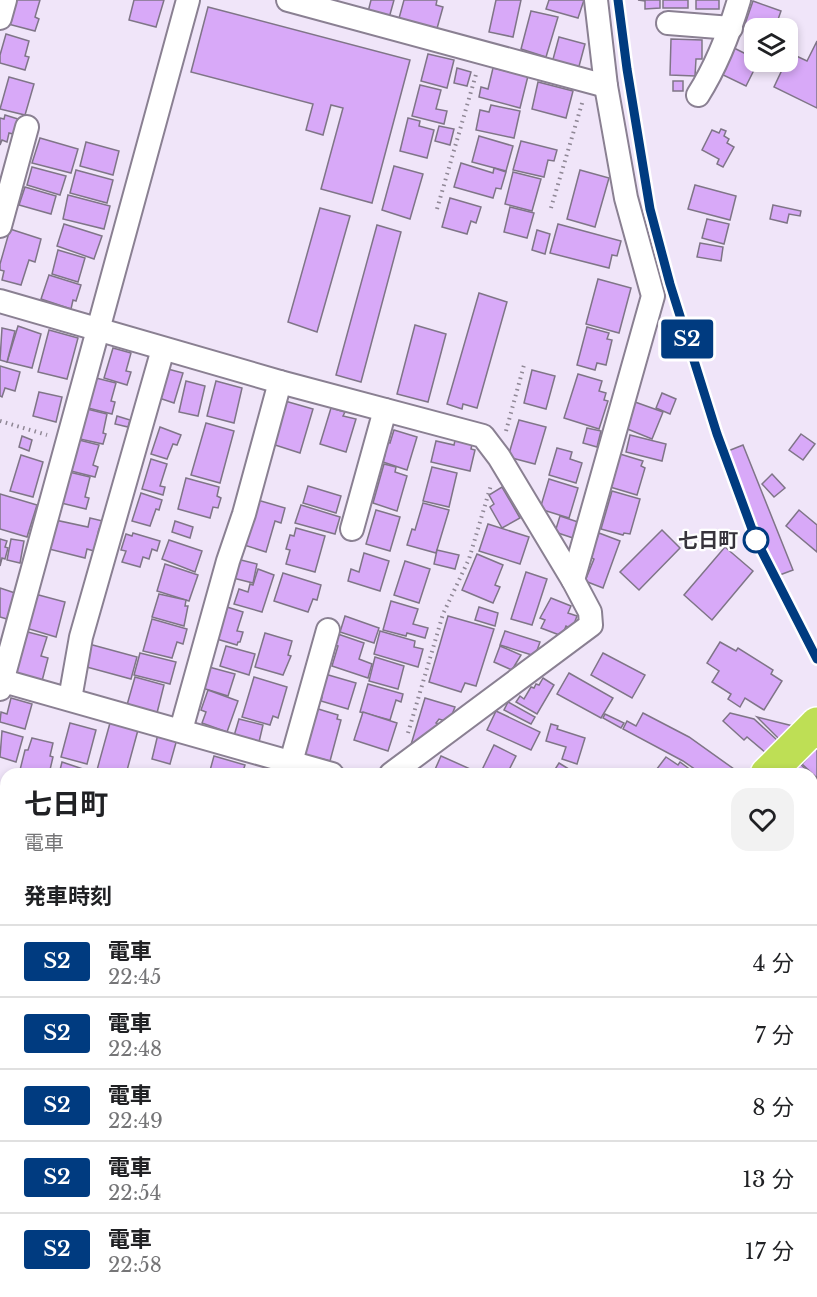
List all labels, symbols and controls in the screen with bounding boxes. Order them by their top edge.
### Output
map controls [744,18,798,72]
button: layers [744,18,798,72]
line badge: S2 [660,320,714,358]
text: S2 [673,326,701,352]
marker: 七日町 [743,527,769,553]
place label: 七日町 [678,528,738,552]
text: 七日町 [24,787,108,822]
button: heart [731,788,794,851]
text: 電車 [24,831,64,855]
text: 発車時刻 [24,883,112,910]
text: 電車 [108,938,152,965]
text: S2 [43,948,71,974]
text: 4 分 [753,950,794,977]
text: 22:45 [108,965,161,989]
text: 電車 [108,1010,152,1037]
text: S2 [43,1020,71,1046]
text: 7 分 [755,1022,794,1049]
text: 22:48 [108,1037,162,1061]
text: 電車 [108,1082,152,1109]
text: S2 [43,1092,71,1118]
text: 8 分 [752,1094,794,1121]
text: 22:49 [108,1109,163,1133]
text: 電車 [108,1154,152,1181]
text: S2 [43,1164,71,1190]
text: 13 分 [742,1166,794,1193]
text: 22:54 [108,1181,161,1205]
text: 電車 [108,1226,152,1253]
text: S2 [43,1236,71,1262]
text: 17 分 [745,1238,794,1265]
text: 22:58 [108,1253,162,1277]

